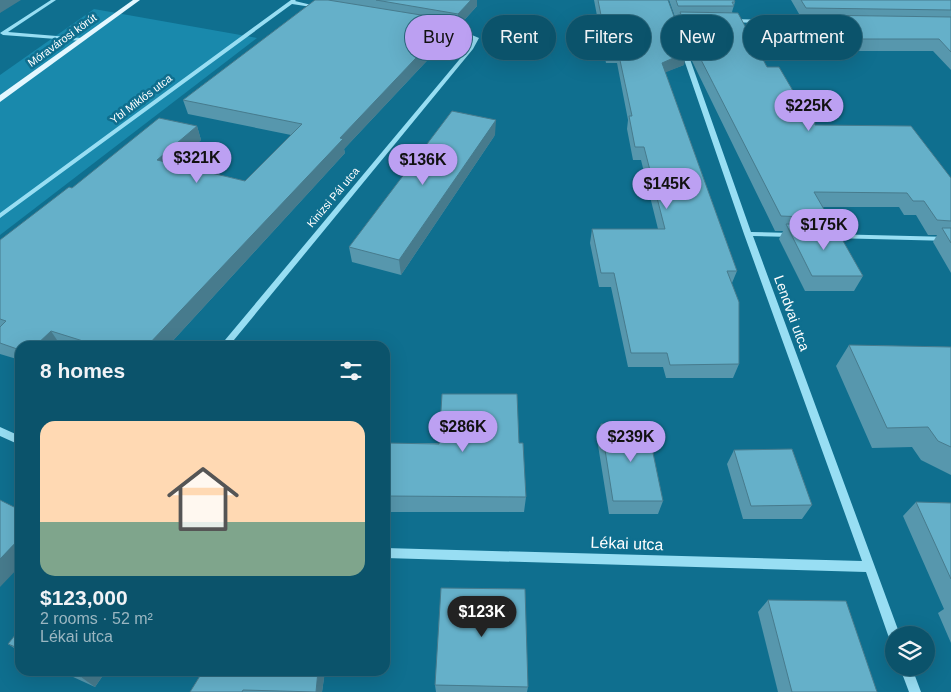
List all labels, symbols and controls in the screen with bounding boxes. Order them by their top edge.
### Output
street label: Móravárosi körút [25,11,99,69]
chip: Buy [405,15,472,60]
chip: Rent [482,15,556,60]
chip: Filters [566,15,651,60]
chip: New [661,15,733,60]
chip: Apartment [743,15,862,60]
street label: Ybl Miklós utca [108,71,175,126]
pin: $225K [774,90,844,132]
text: $225K [785,97,833,114]
pin: $321K [162,142,232,184]
pin: $136K [388,144,458,186]
text: $321K [173,149,221,166]
text: $136K [399,151,447,168]
street label: Kinizsi Pál utca [304,164,362,229]
pin: $145K [632,168,702,210]
text: $145K [643,175,691,192]
pin: $175K [789,208,859,251]
text: $175K [800,216,848,233]
street label: Lendvai utca [771,273,813,353]
icon: filters [337,357,365,385]
text: 8 homes [40,359,125,382]
pin: $286K [428,410,498,453]
text: $286K [439,418,487,435]
pin: $239K [596,420,666,463]
text: $239K [607,428,655,445]
icon: home [158,454,248,544]
street label: Lékai utca [590,534,664,553]
text: $123,000 [40,586,128,609]
pin: $123K [447,596,517,638]
text: $123K [458,603,506,620]
text: 2 rooms · 52 m² [40,610,153,627]
map controls [885,626,935,676]
button: layers [885,626,935,676]
text: Lékai utca [40,628,113,645]

